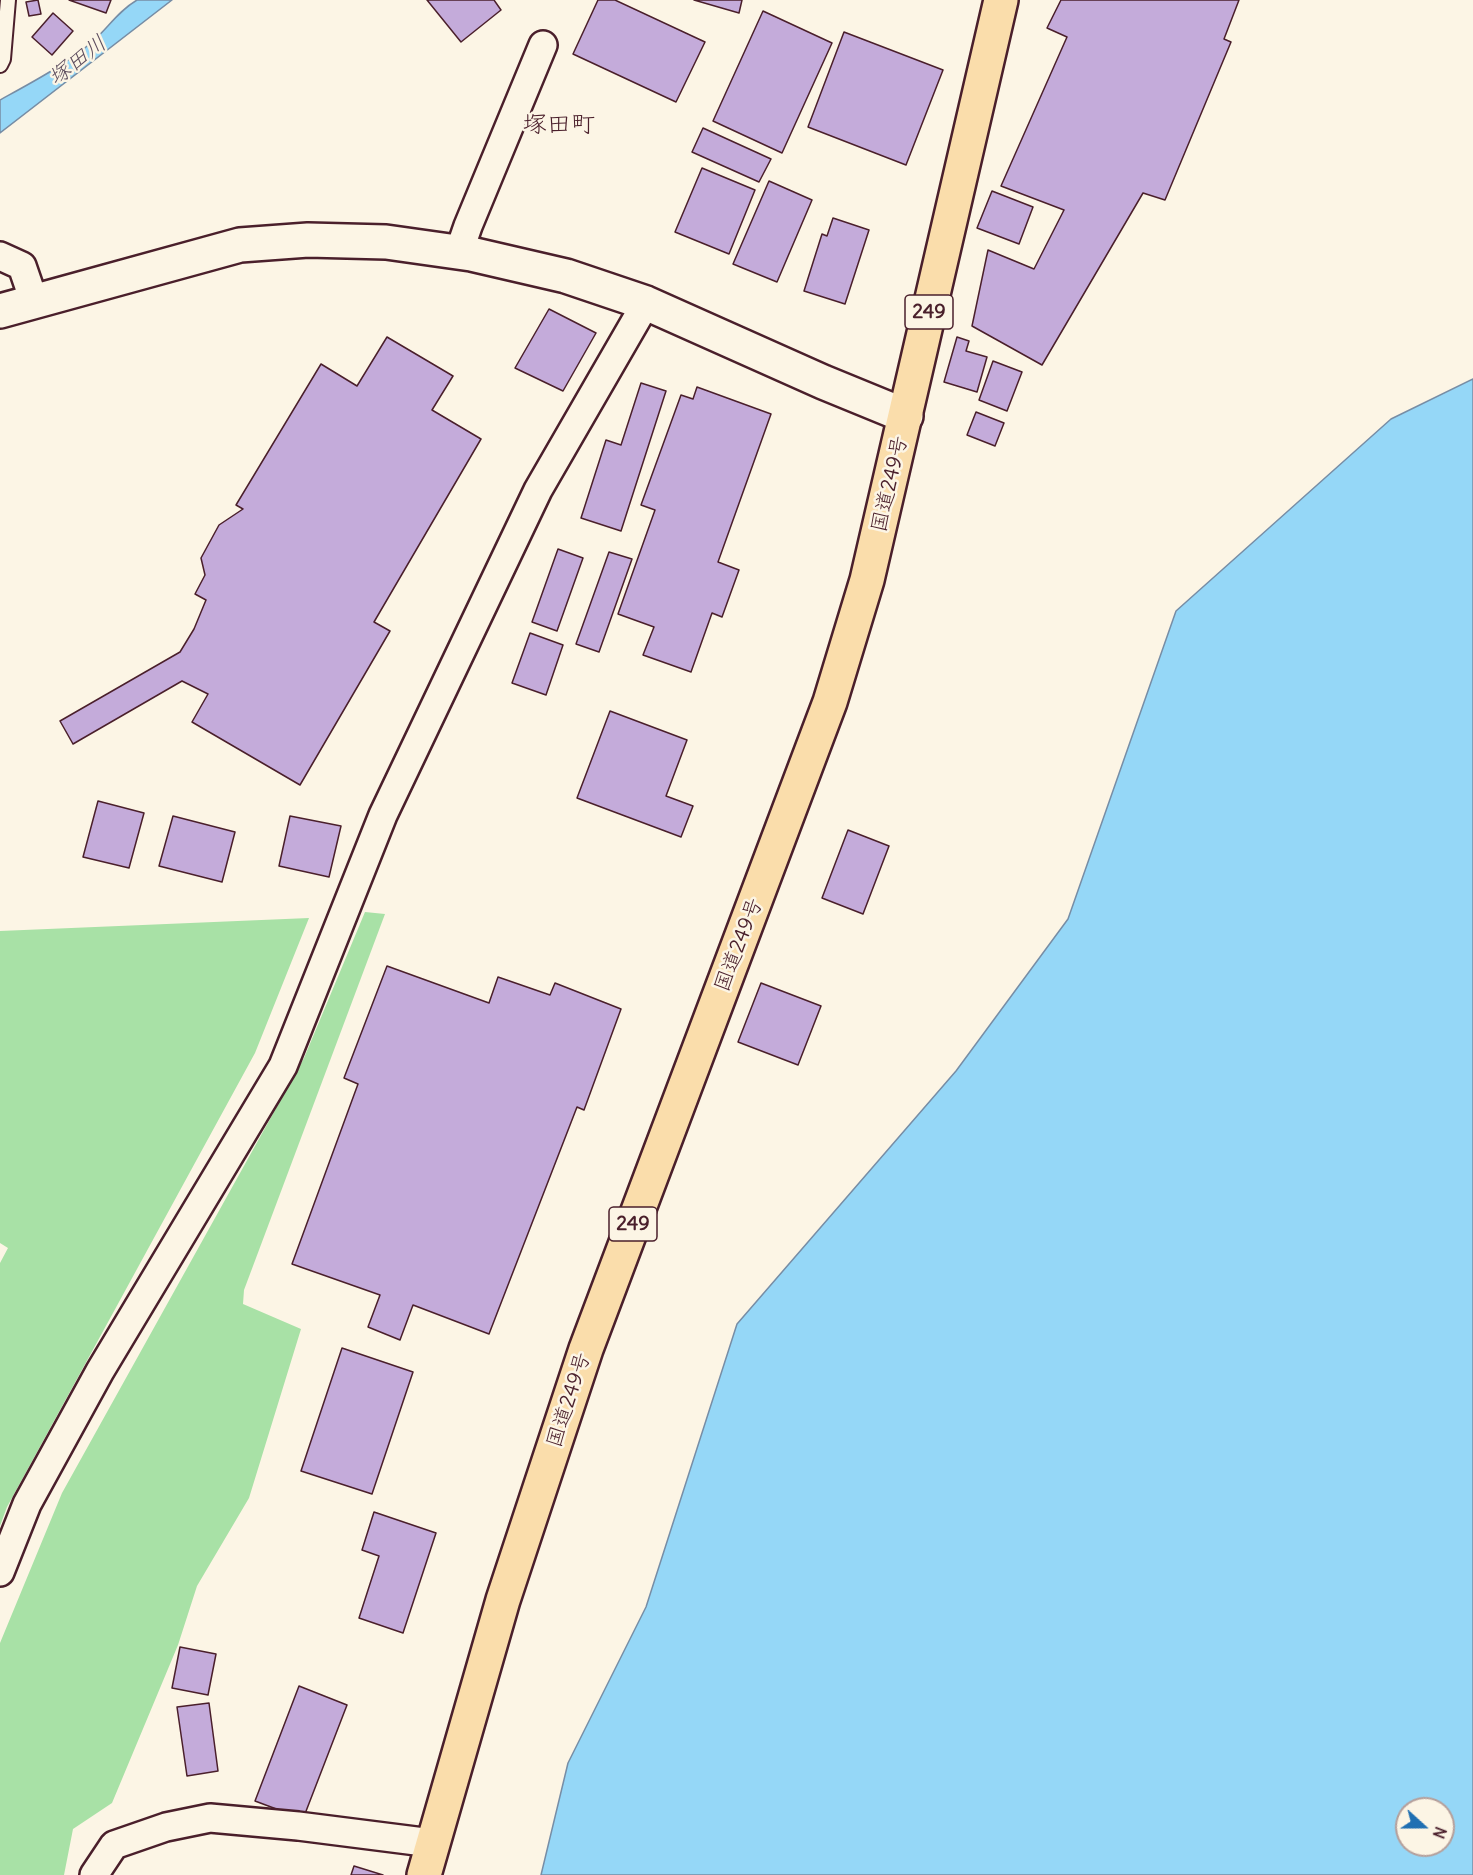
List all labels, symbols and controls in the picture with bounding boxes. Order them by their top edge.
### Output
water label: 塚田川 [44,30,112,92]
district label: 塚田町 [523,111,595,139]
road number: 249 [905,295,953,329]
street label: 国道249号 [867,433,913,535]
street label: 国道249号 [710,895,768,995]
road number: 249 [609,1207,657,1241]
street label: 国道249号 [542,1349,596,1451]
north arrow [1395,1797,1455,1857]
text: N [1429,1824,1451,1841]

